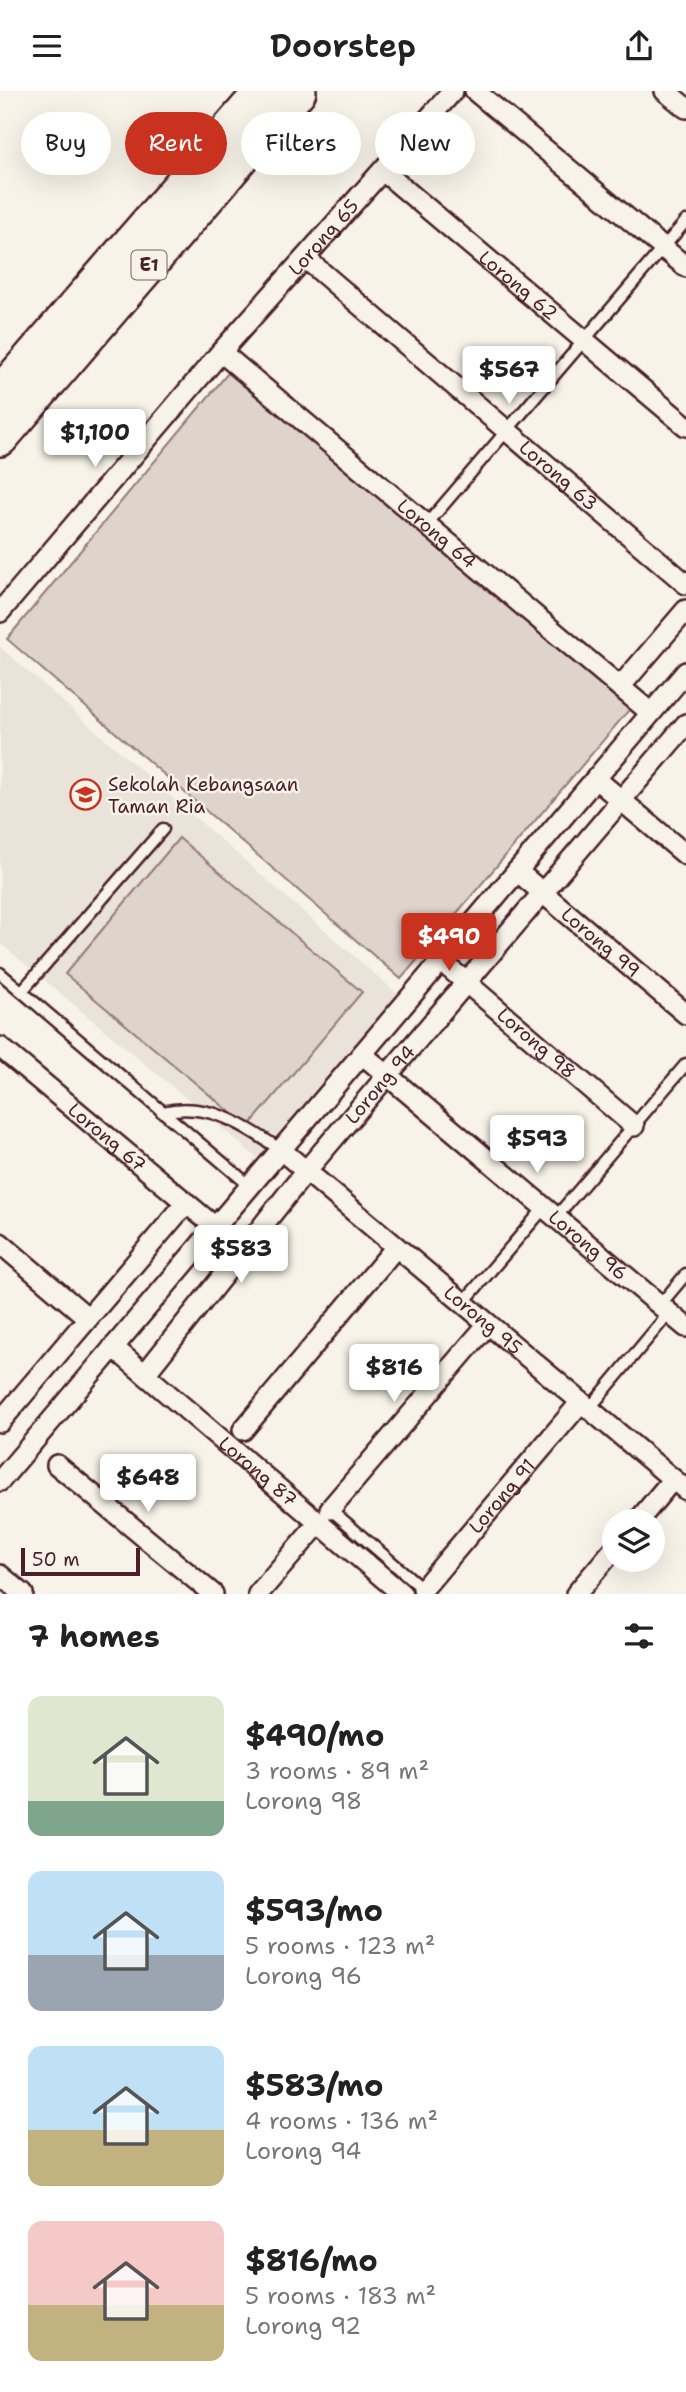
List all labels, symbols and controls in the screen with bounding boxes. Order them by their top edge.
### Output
text: Doorstep [270,24,416,67]
icon: menu [28,27,66,65]
icon: share [620,27,658,65]
chip: Buy [21,112,111,175]
chip: Rent [125,112,227,175]
chip: Filters [241,112,361,175]
chip: New [375,112,475,175]
street label: Lorong 65 [283,194,364,281]
street label: Lorong 62 [473,245,563,326]
road number: E1 [132,251,166,279]
pin: $567 [468,347,550,406]
text: $567 [478,354,540,384]
pin: $1,100 [38,409,152,469]
text: $1,100 [60,417,130,447]
street label: Lorong 63 [514,435,603,516]
street label: Lorong 64 [392,493,482,574]
place label: Sekolah Kebangsaan Taman Ria [108,772,298,819]
school or university icon: Sekolah Kebangsaan Taman Ria [68,778,102,812]
street label: Lorong 99 [556,902,645,983]
pin: $490 [408,913,490,973]
text: $490 [417,921,481,951]
street label: Lorong 98 [492,1002,581,1084]
street label: Lorong 94 [339,1040,421,1129]
street label: Lorong 67 [63,1097,151,1177]
pin: $593 [496,1115,578,1175]
text: $593 [506,1123,568,1153]
street label: Lorong 96 [543,1204,633,1286]
pin: $583 [200,1225,282,1285]
text: $583 [210,1233,272,1263]
street label: Lorong 95 [438,1280,527,1360]
pin: $816 [353,1345,435,1404]
text: $816 [365,1352,423,1382]
street label: Lorong 87 [213,1431,302,1512]
street label: Lorong 91 [463,1453,541,1539]
pin: $648 [107,1455,189,1514]
text: $648 [116,1462,180,1492]
map controls [602,1509,665,1572]
button: layers [602,1509,665,1572]
scale bar [21,1545,140,1577]
text: 50 m [32,1547,80,1572]
text: 7 homes [28,1616,160,1657]
icon: filters [620,1617,658,1655]
text: $490/mo [245,1715,384,1756]
icon: home [84,1724,168,1808]
text: 3 rooms · 89 m² [245,1756,429,1786]
text: Lorong 98 [245,1786,362,1816]
text: $593/mo [245,1890,383,1931]
icon: home [84,1899,168,1983]
text: 5 rooms · 123 m² [245,1931,435,1961]
text: Lorong 96 [245,1961,362,1991]
text: $583/mo [245,2065,384,2106]
icon: home [84,2074,168,2158]
text: 4 rooms · 136 m² [245,2106,438,2136]
text: Lorong 94 [245,2136,361,2166]
text: $816/mo [245,2240,378,2281]
icon: home [84,2249,168,2333]
text: 5 rooms · 183 m² [245,2281,436,2311]
text: Lorong 92 [245,2311,361,2341]

